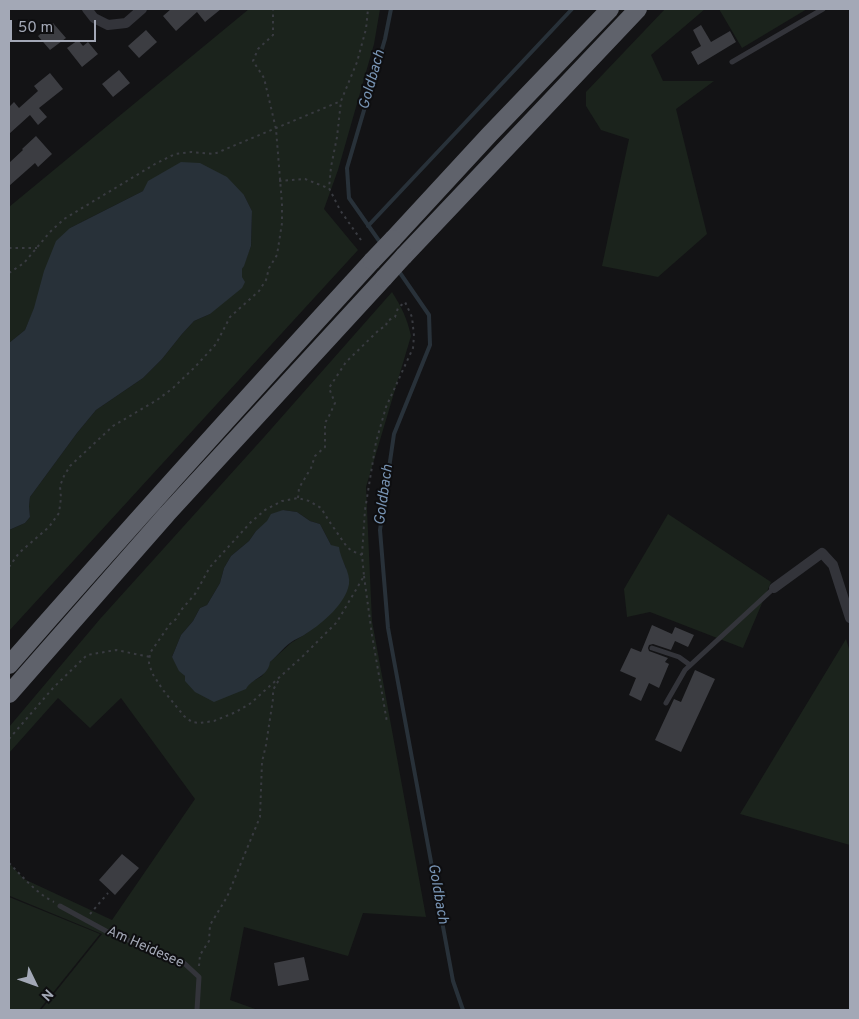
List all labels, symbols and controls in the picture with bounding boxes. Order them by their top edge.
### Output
scale bar [12,10,99,42]
text: 50 m [18,19,53,38]
water label: Goldbach [356,48,390,112]
water label: Goldbach [372,463,398,527]
water label: Goldbach [423,862,451,926]
street label: Am Heidesee [104,924,186,972]
north arrow [10,959,60,1009]
text: N [37,985,56,1004]

